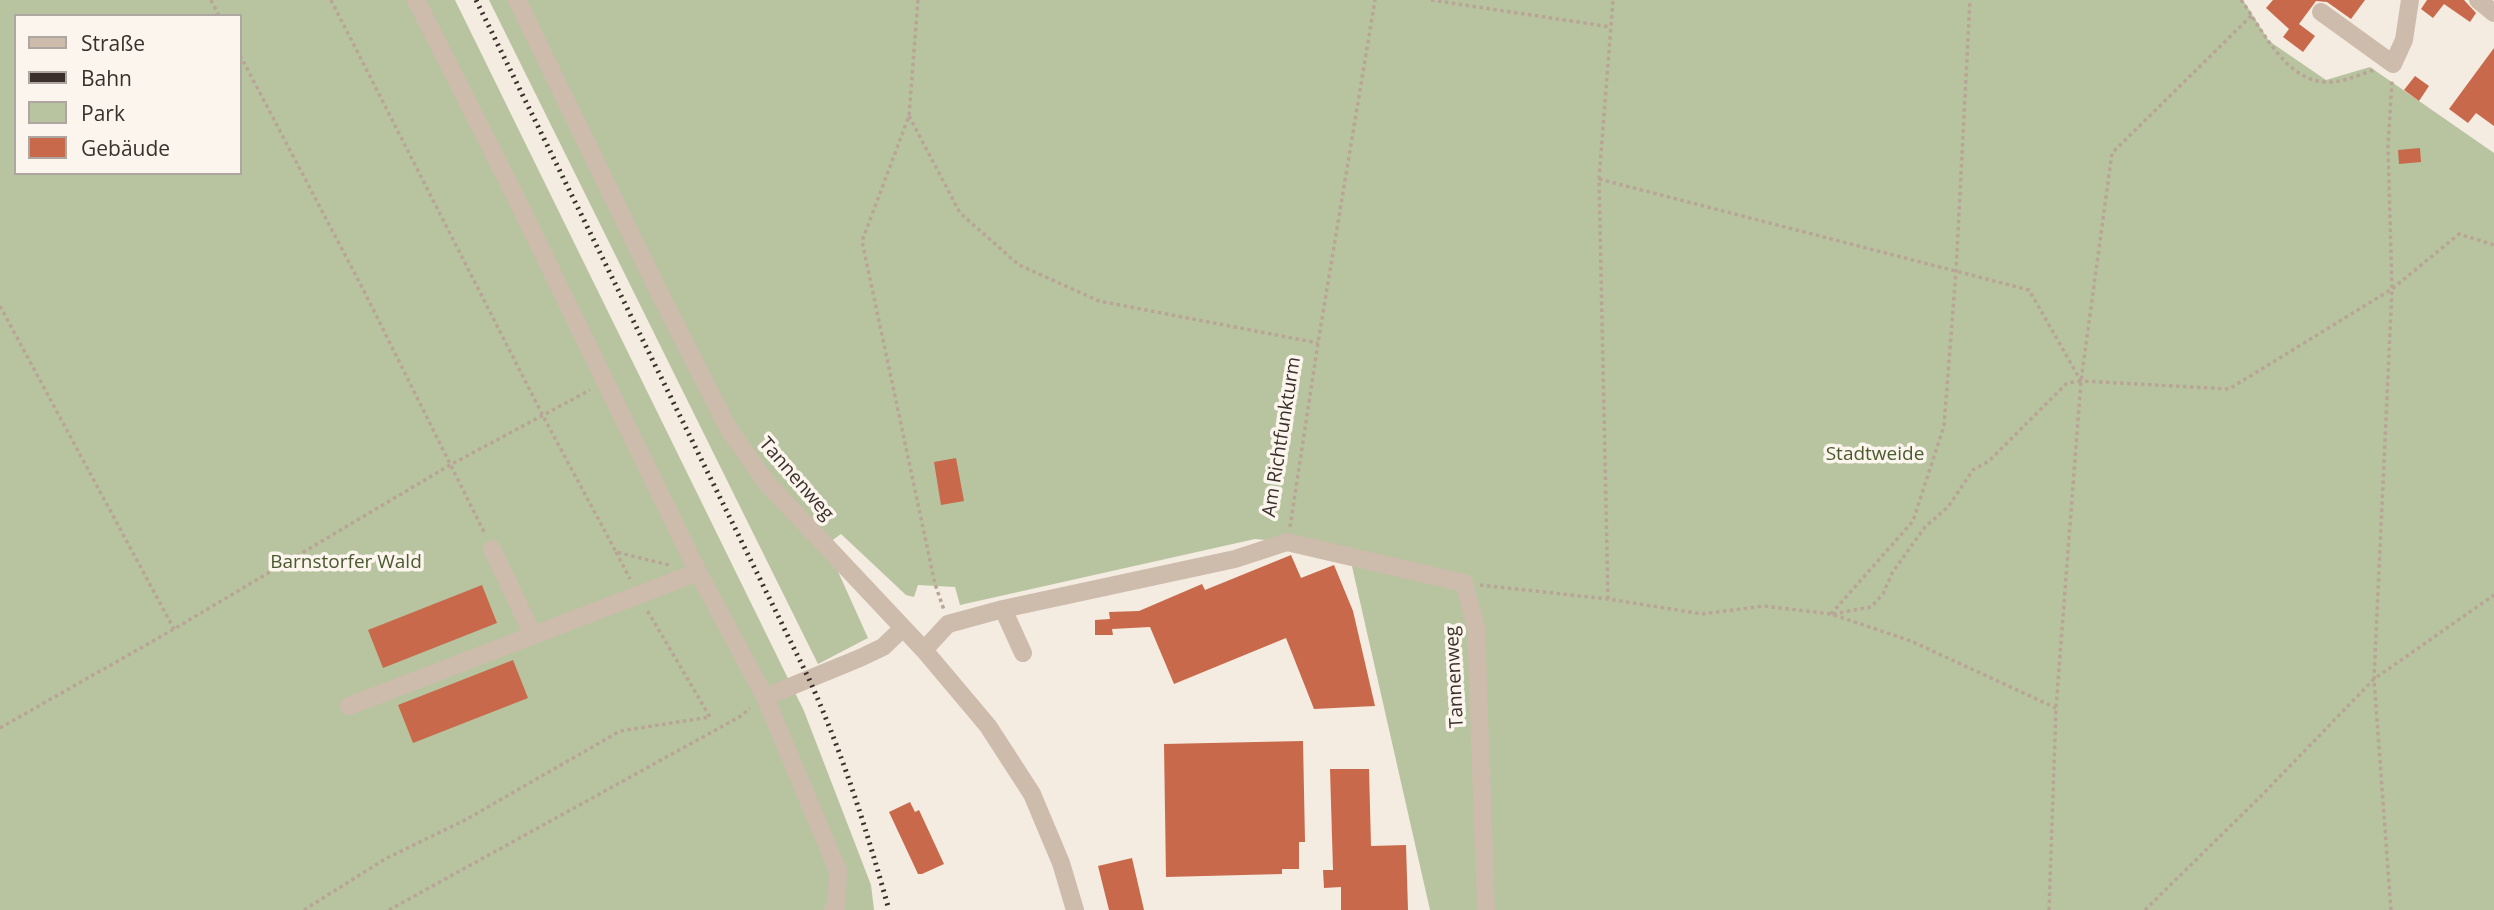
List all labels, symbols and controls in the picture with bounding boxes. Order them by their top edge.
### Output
legend [14,14,242,175]
text: Straße [81,29,145,57]
text: Bahn [81,64,132,92]
text: Park [81,99,125,127]
text: Gebäude [81,134,170,162]
street label: Am Richtfunkturm [1258,355,1306,519]
street label: Tannenweg [754,433,838,525]
park label: Stadtweide [1826,444,1924,466]
park label: Barnstorfer Wald [270,552,422,574]
street label: Tannenweg [1441,625,1469,729]

